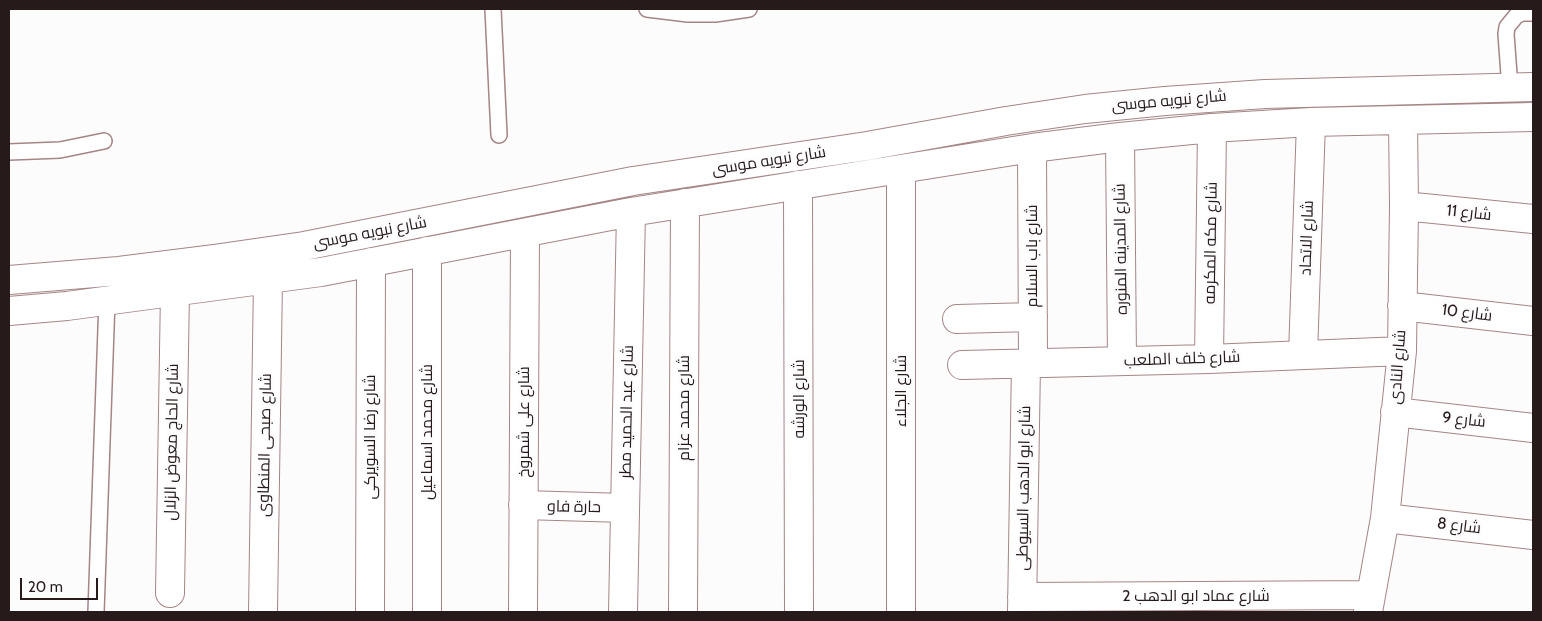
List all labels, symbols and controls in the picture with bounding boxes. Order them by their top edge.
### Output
street label: شارع نبويه موسى [1111,86,1227,116]
street label: شارع نبويه موسى [711,143,827,179]
street label: شارع مكه المكرمه [1200,182,1222,304]
street label: شارع المدينه المنوره [1110,183,1132,315]
street label: شارع الاتحاد [1296,200,1318,276]
street label: شارع 11 [1446,201,1492,225]
street label: شارع باب السلام [1022,204,1042,308]
street label: شارع نبويه موسى [312,213,428,253]
street label: شارع 10 [1441,300,1493,326]
street label: شارع النادى [1386,329,1410,405]
street label: شارع عبد الحميد مطر [616,345,638,479]
street label: شارع خلف الملعب [1123,347,1241,371]
street label: شارع محمد عزام [674,355,694,461]
street label: شارع الجلاء [891,355,911,427]
street label: شارع الورشه [789,359,809,439]
street label: شارع الحاج معوض الزلال [161,363,183,521]
street label: شارع محمد اسماعيل [417,364,437,500]
street label: شارع على شمروخ [514,366,534,478]
street label: شارع صبحى المنطاوى [254,373,276,517]
street label: شارع رضا السويركى [360,374,380,500]
street label: شارع ابو الدهب السيوطى [1013,405,1035,571]
street label: شارع 9 [1441,408,1487,432]
street label: حارة فاو [547,497,601,517]
street label: شارع 8 [1436,514,1482,538]
scale bar [22,568,100,600]
text: 20 m [28,578,63,596]
street label: شارع عماد ابو الدهب 2 [1122,586,1270,606]

